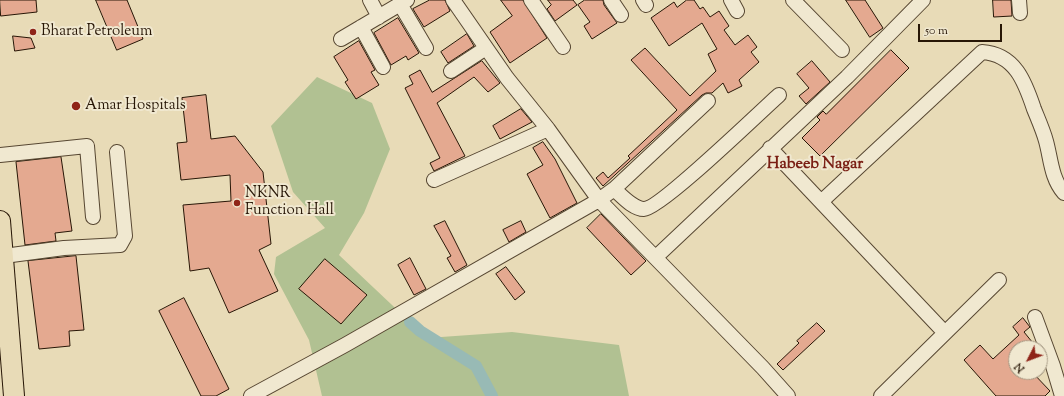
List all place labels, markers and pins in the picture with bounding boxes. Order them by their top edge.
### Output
place label: Bharat Petroleum [41,23,152,41]
marker: Bharat Petroleum [28,27,38,37]
place label: Amar Hospitals [85,97,186,115]
marker: Amar Hospitals [70,100,82,112]
place label: NKNR Function Hall [245,185,334,220]
marker: NKNR Function Hall [232,198,242,208]

